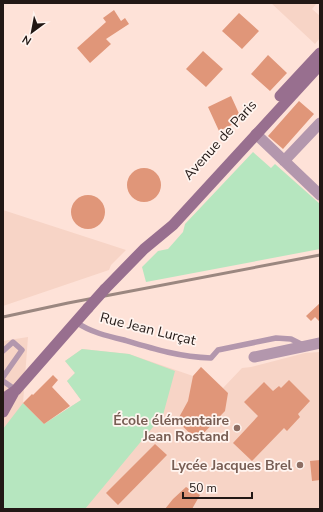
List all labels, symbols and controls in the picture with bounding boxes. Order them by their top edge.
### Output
north arrow [12,12,52,52]
text: N [19,32,34,49]
street label: Avenue de Paris [179,96,261,184]
street label: Rue Jean Lurçat [98,308,198,350]
place label: École élémentaire Jean Rostand [113,411,229,446]
marker: École élémentaire Jean Rostand [232,423,242,433]
place label: Lycée Jacques Brel [171,456,293,475]
marker: Lycée Jacques Brel [295,460,305,470]
scale bar [183,474,252,500]
text: 50 m [189,480,217,496]

